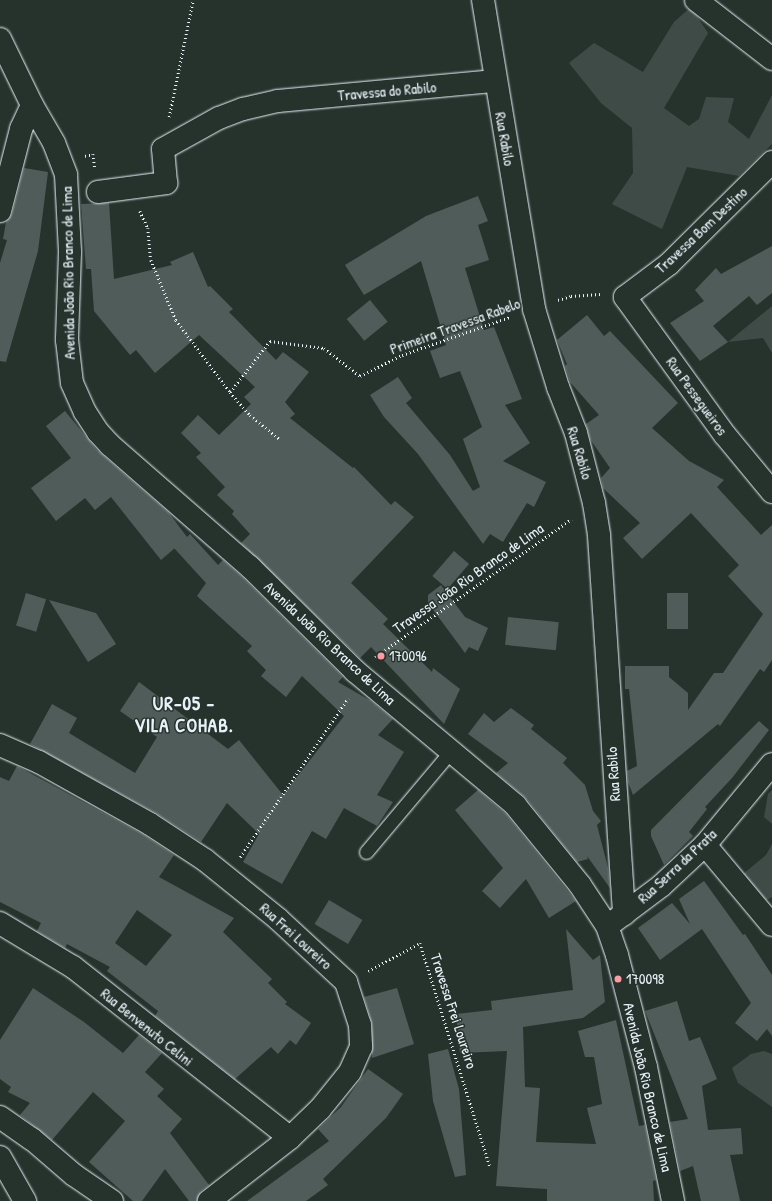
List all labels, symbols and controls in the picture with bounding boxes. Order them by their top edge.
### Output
street label: Travessa do Rabilo [337,78,437,104]
street label: Rua Rabilo [491,111,519,167]
street label: Travessa Bom Destino [651,183,751,277]
street label: Avenida João Rio Branco de Lima [57,186,79,360]
street label: Primeira Travessa Rabelo [387,294,523,358]
street label: Rua Pessegueiros [663,353,731,439]
street label: Rua Rabilo [563,424,597,482]
street label: Travessa João Rio Branco de Lima [389,519,547,637]
street label: Avenida João Rio Branco de Lima [261,577,399,709]
place label: 170096 [389,647,427,665]
marker: 170096 [376,651,386,661]
district label: UR-05 - VILA COHAB. [134,693,234,737]
street label: Rua Rabilo [602,746,624,802]
street label: Rua Serra da Prata [634,825,720,907]
street label: Rua Frei Loureiro [256,899,336,973]
street label: Travessa Frei Loureiro [427,951,481,1071]
place label: 170098 [626,970,664,988]
marker: 170098 [613,974,623,984]
street label: Rua Benvenuto Celini [97,984,197,1070]
street label: Avenida João Rio Branco de Lima [620,1001,676,1173]

